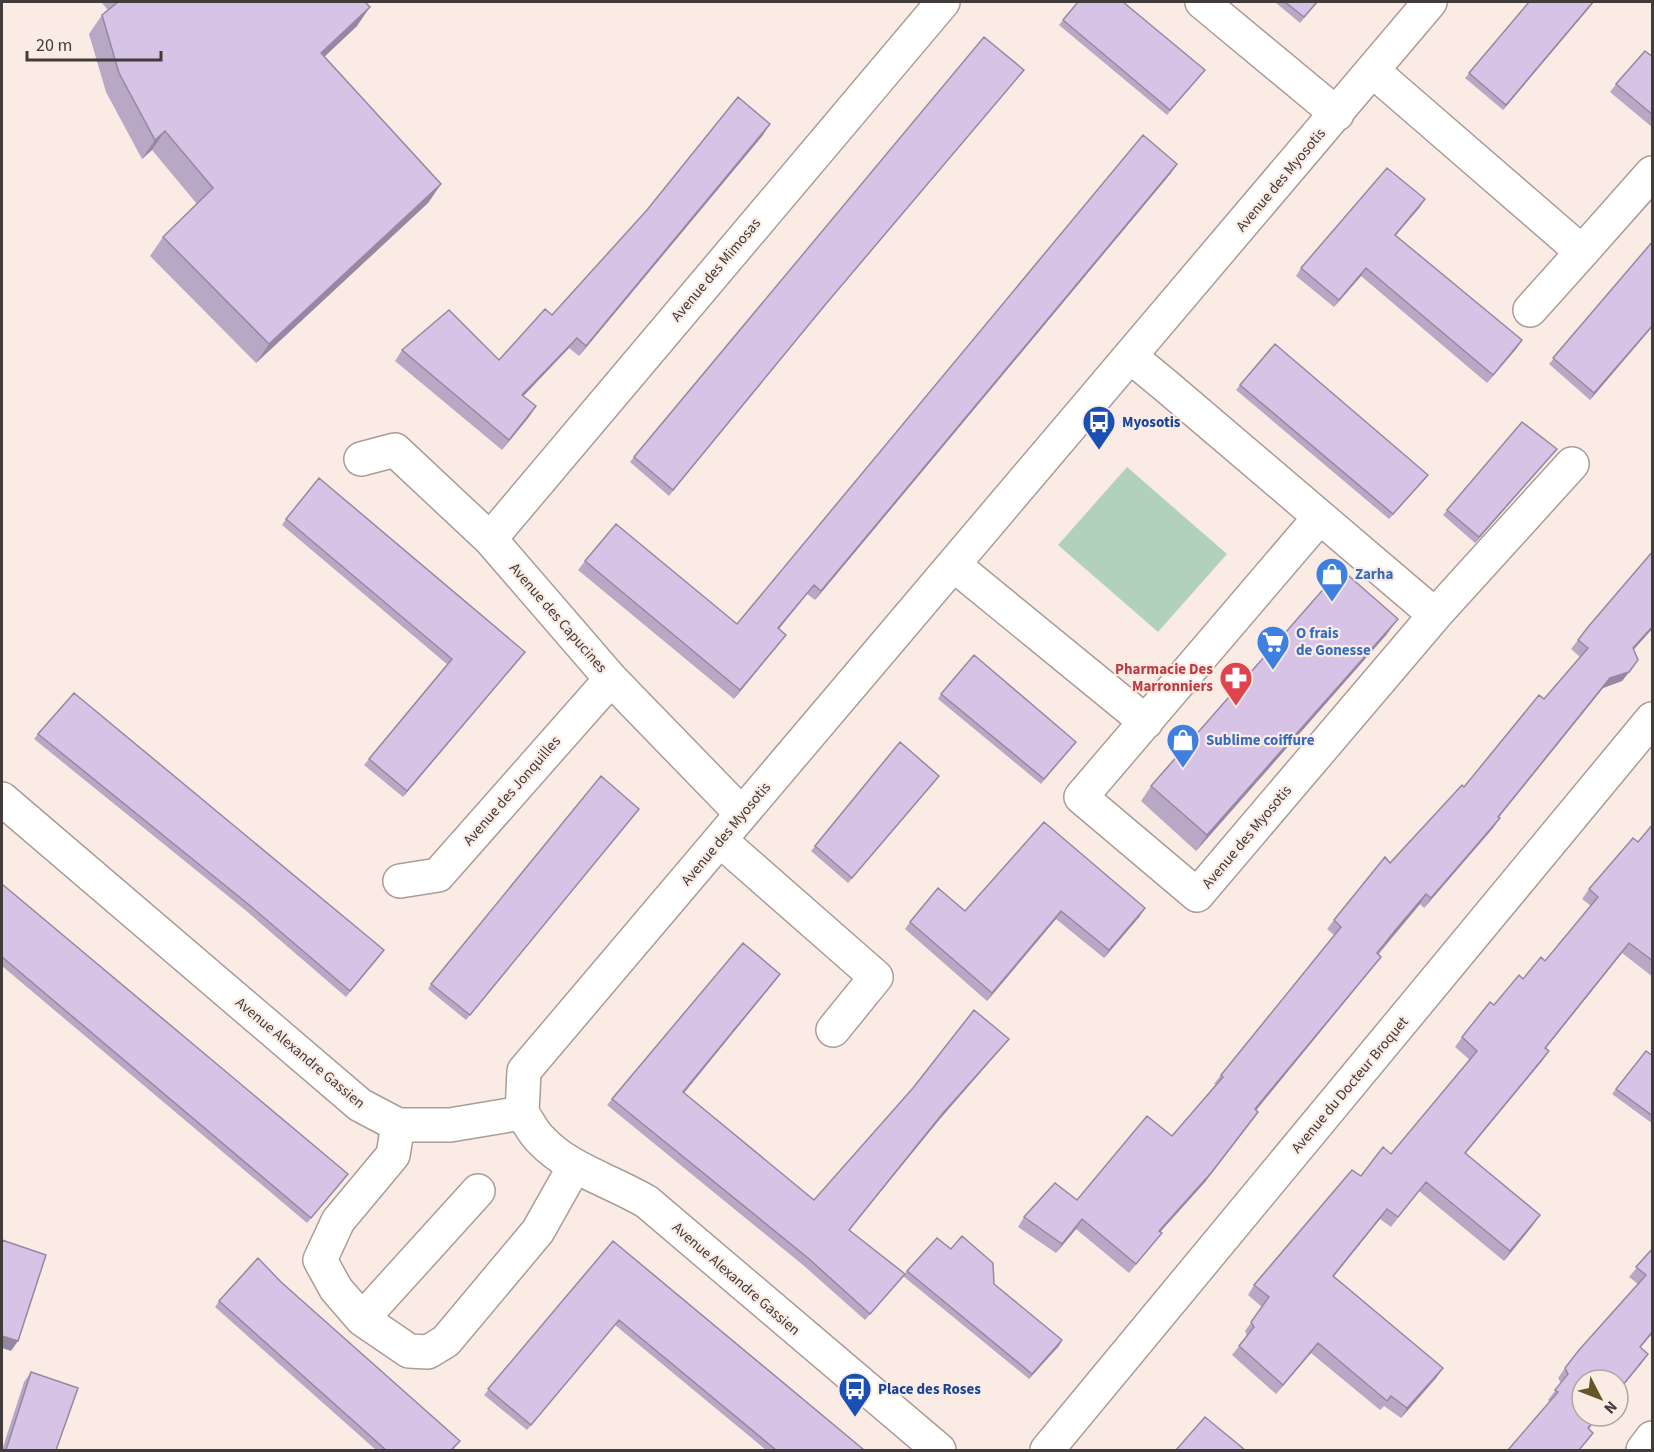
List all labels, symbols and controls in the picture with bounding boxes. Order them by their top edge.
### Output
scale bar [27,24,160,62]
text: 20 m [36,33,72,58]
street label: Avenue des Myosotis [1231,124,1331,236]
street label: Avenue des Mimosas [666,214,766,326]
bus stop icon: Myosotis [1081,404,1117,451]
place label: Myosotis [1122,412,1181,433]
shop icon: Zarha [1314,556,1350,603]
street label: Avenue des Capucines [504,559,612,677]
place label: Zarha [1355,564,1393,585]
place label: O frais de Gonesse [1296,623,1371,661]
supermarket icon: O frais de Gonesse [1255,624,1291,671]
place label: Pharmacie Des Marronniers [1115,659,1213,697]
pharmacy icon: Pharmacie Des Marronniers [1218,660,1254,707]
shop icon: Sublime coiffure [1165,722,1201,769]
place label: Sublime coiffure [1206,730,1315,751]
street label: Avenue des Jonquilles [458,732,566,850]
street label: Avenue des Myosotis [676,778,776,890]
street label: Avenue des Myosotis [1197,781,1297,893]
street label: Avenue Alexandre Gassien [231,992,369,1114]
street label: Avenue du Docteur Broquet [1287,1012,1413,1158]
street label: Avenue Alexandre Gassien [667,1217,805,1341]
north arrow [1570,1368,1630,1428]
bus stop icon: Place des Roses [837,1371,873,1418]
place label: Place des Roses [878,1379,981,1400]
text: N [1599,1396,1622,1419]

